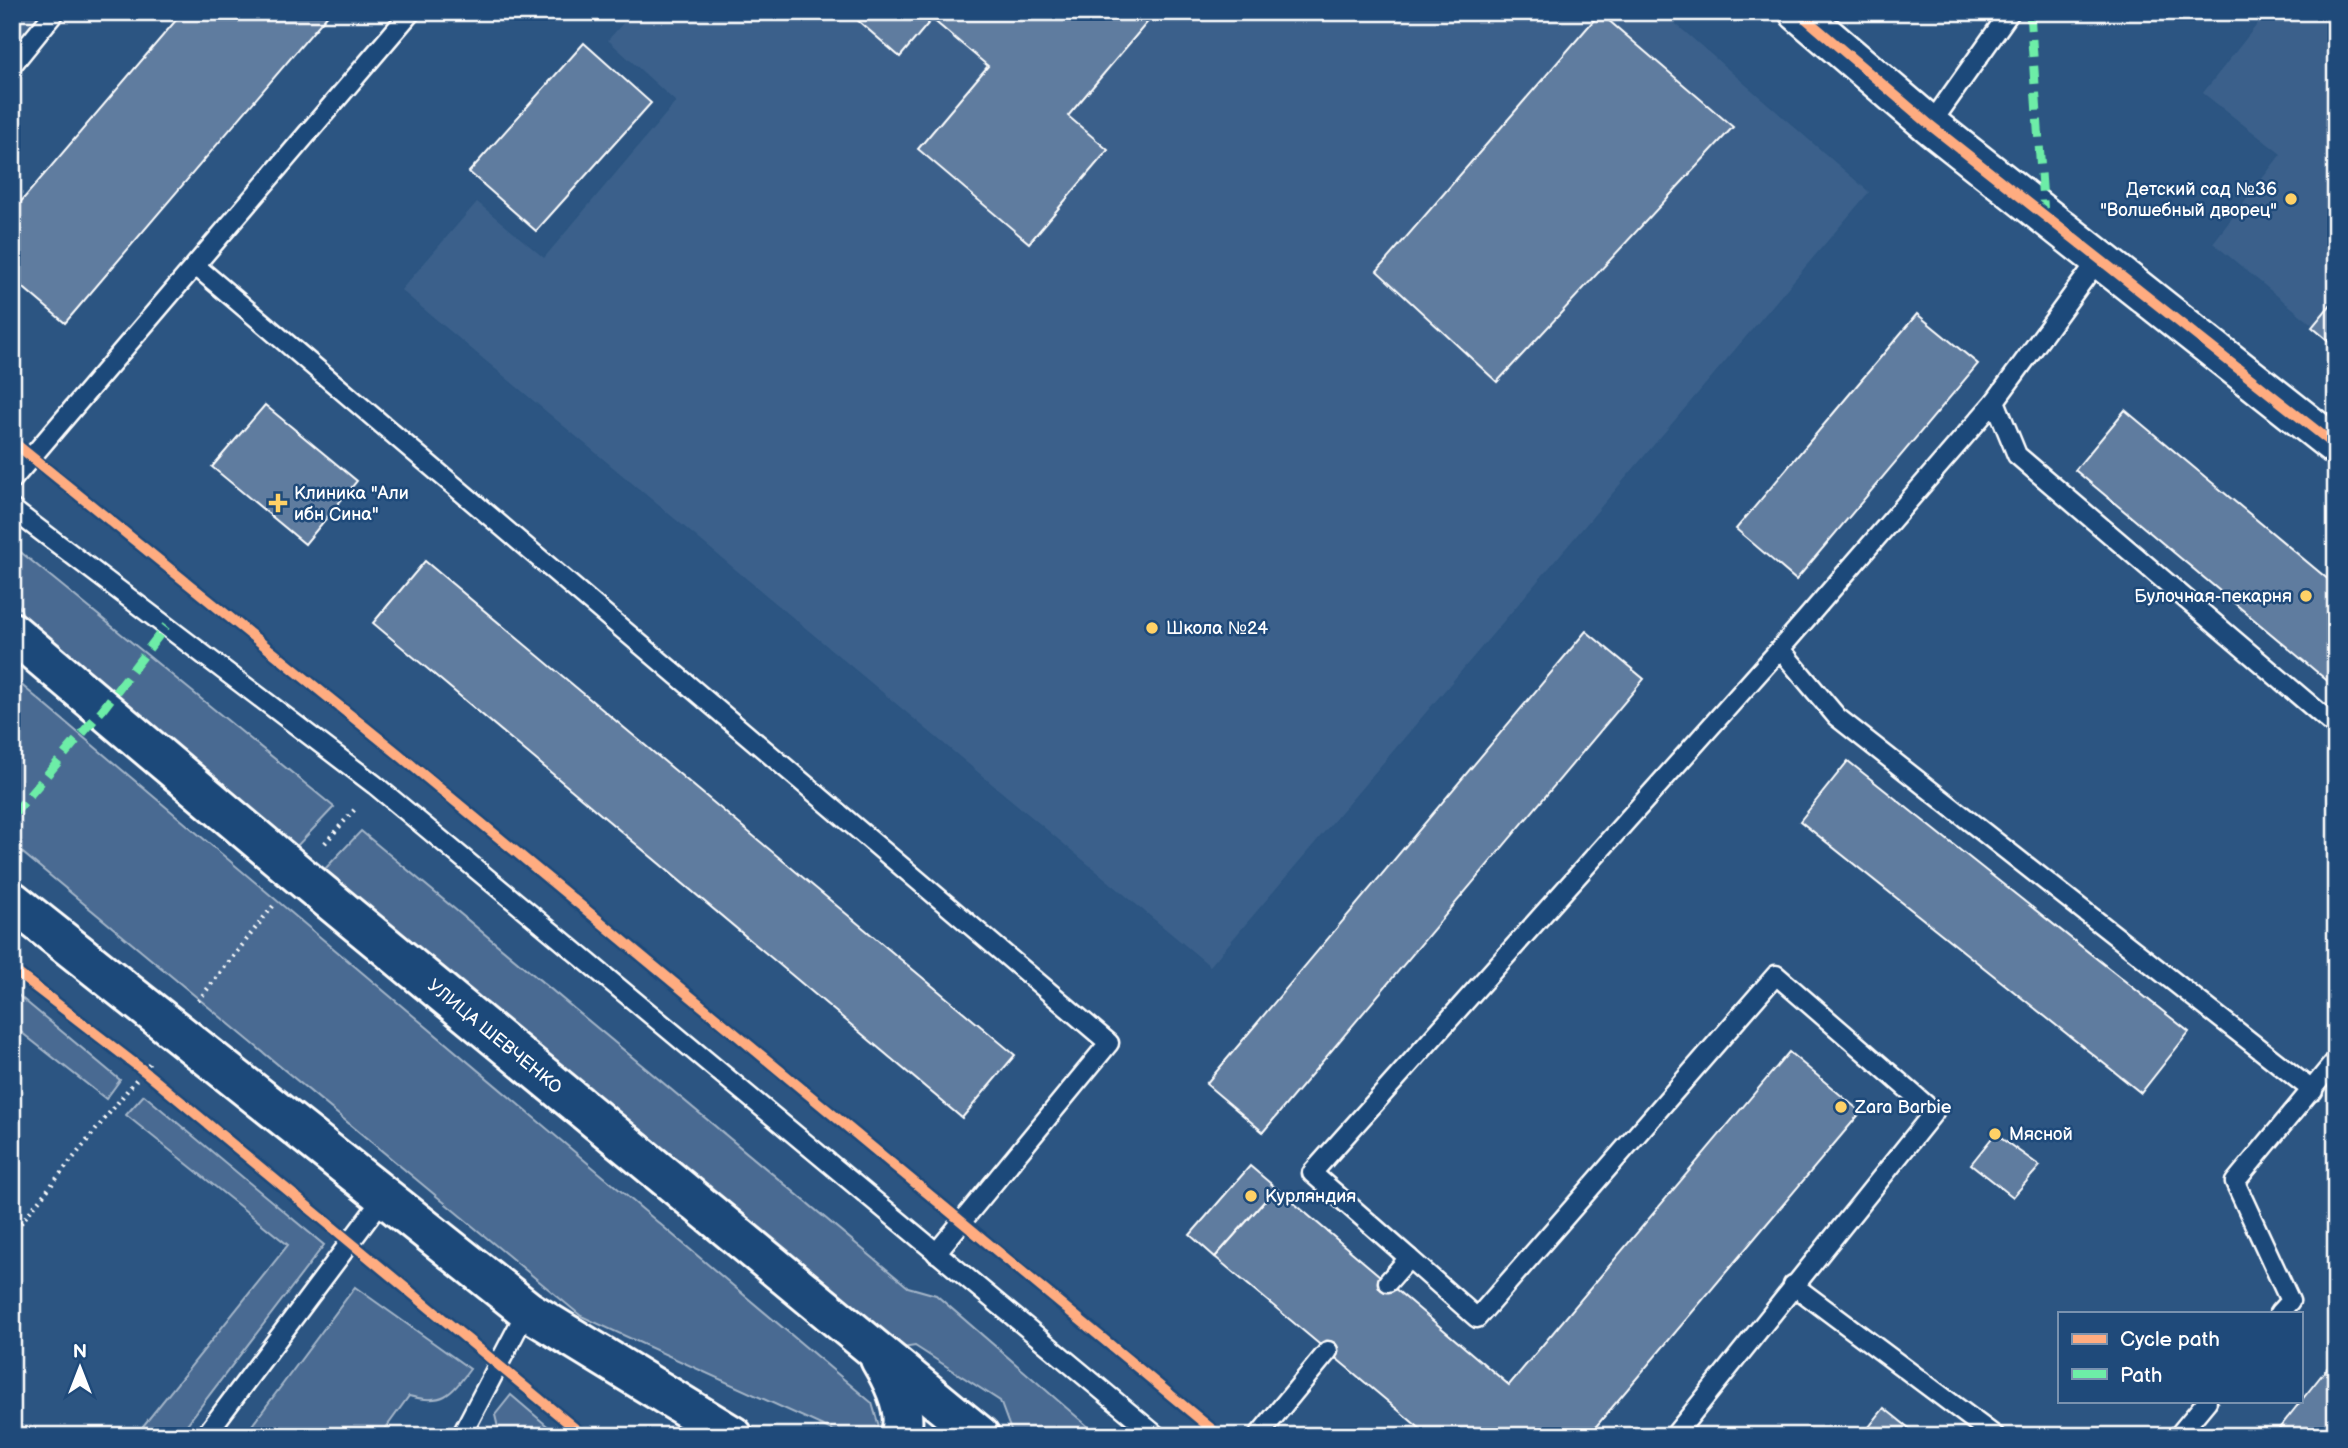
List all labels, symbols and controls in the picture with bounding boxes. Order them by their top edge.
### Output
place label: Детский сад №36 "Волшебный дворец" [2100,179,2277,221]
marker: Детский сад №36 "Волшебный дворец" [2283,191,2299,207]
place label: Клиника "Али ибн Сина" [294,483,409,525]
marker: Клиника "Али ибн Сина" [268,493,288,513]
place label: Булочная-пекарня [2134,586,2292,607]
marker: Булочная-пекарня [2298,588,2314,604]
place label: Школа №24 [1166,618,1268,639]
marker: Школа №24 [1144,620,1160,636]
street label: УЛИЦА ШЕВЧЕНКО [424,975,567,1098]
place label: Zara Barbie [1854,1097,1952,1118]
marker: Zara Barbie [1833,1099,1849,1115]
place label: Мясной [2009,1124,2073,1145]
marker: Мясной [1987,1126,2003,1142]
place label: Курляндия [1265,1186,1356,1207]
marker: Курляндия [1243,1188,1259,1204]
legend [2058,1312,2302,1402]
text: Cycle path [2120,1327,2220,1352]
north arrow [46,1332,116,1402]
text: N [73,1341,87,1364]
text: Path [2120,1363,2162,1388]

